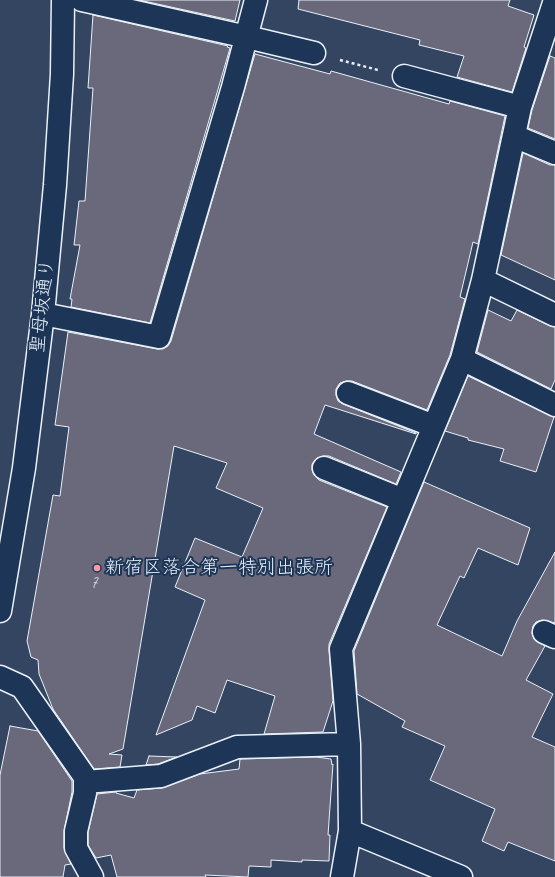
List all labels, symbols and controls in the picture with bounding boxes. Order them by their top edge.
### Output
street label: 聖母坂通り [27,258,59,354]
place label: 新宿区落合第一特別出張所 [105,557,333,579]
marker: 新宿区落合第一特別出張所 [92,563,102,573]
house number: 7 [90,574,98,594]

